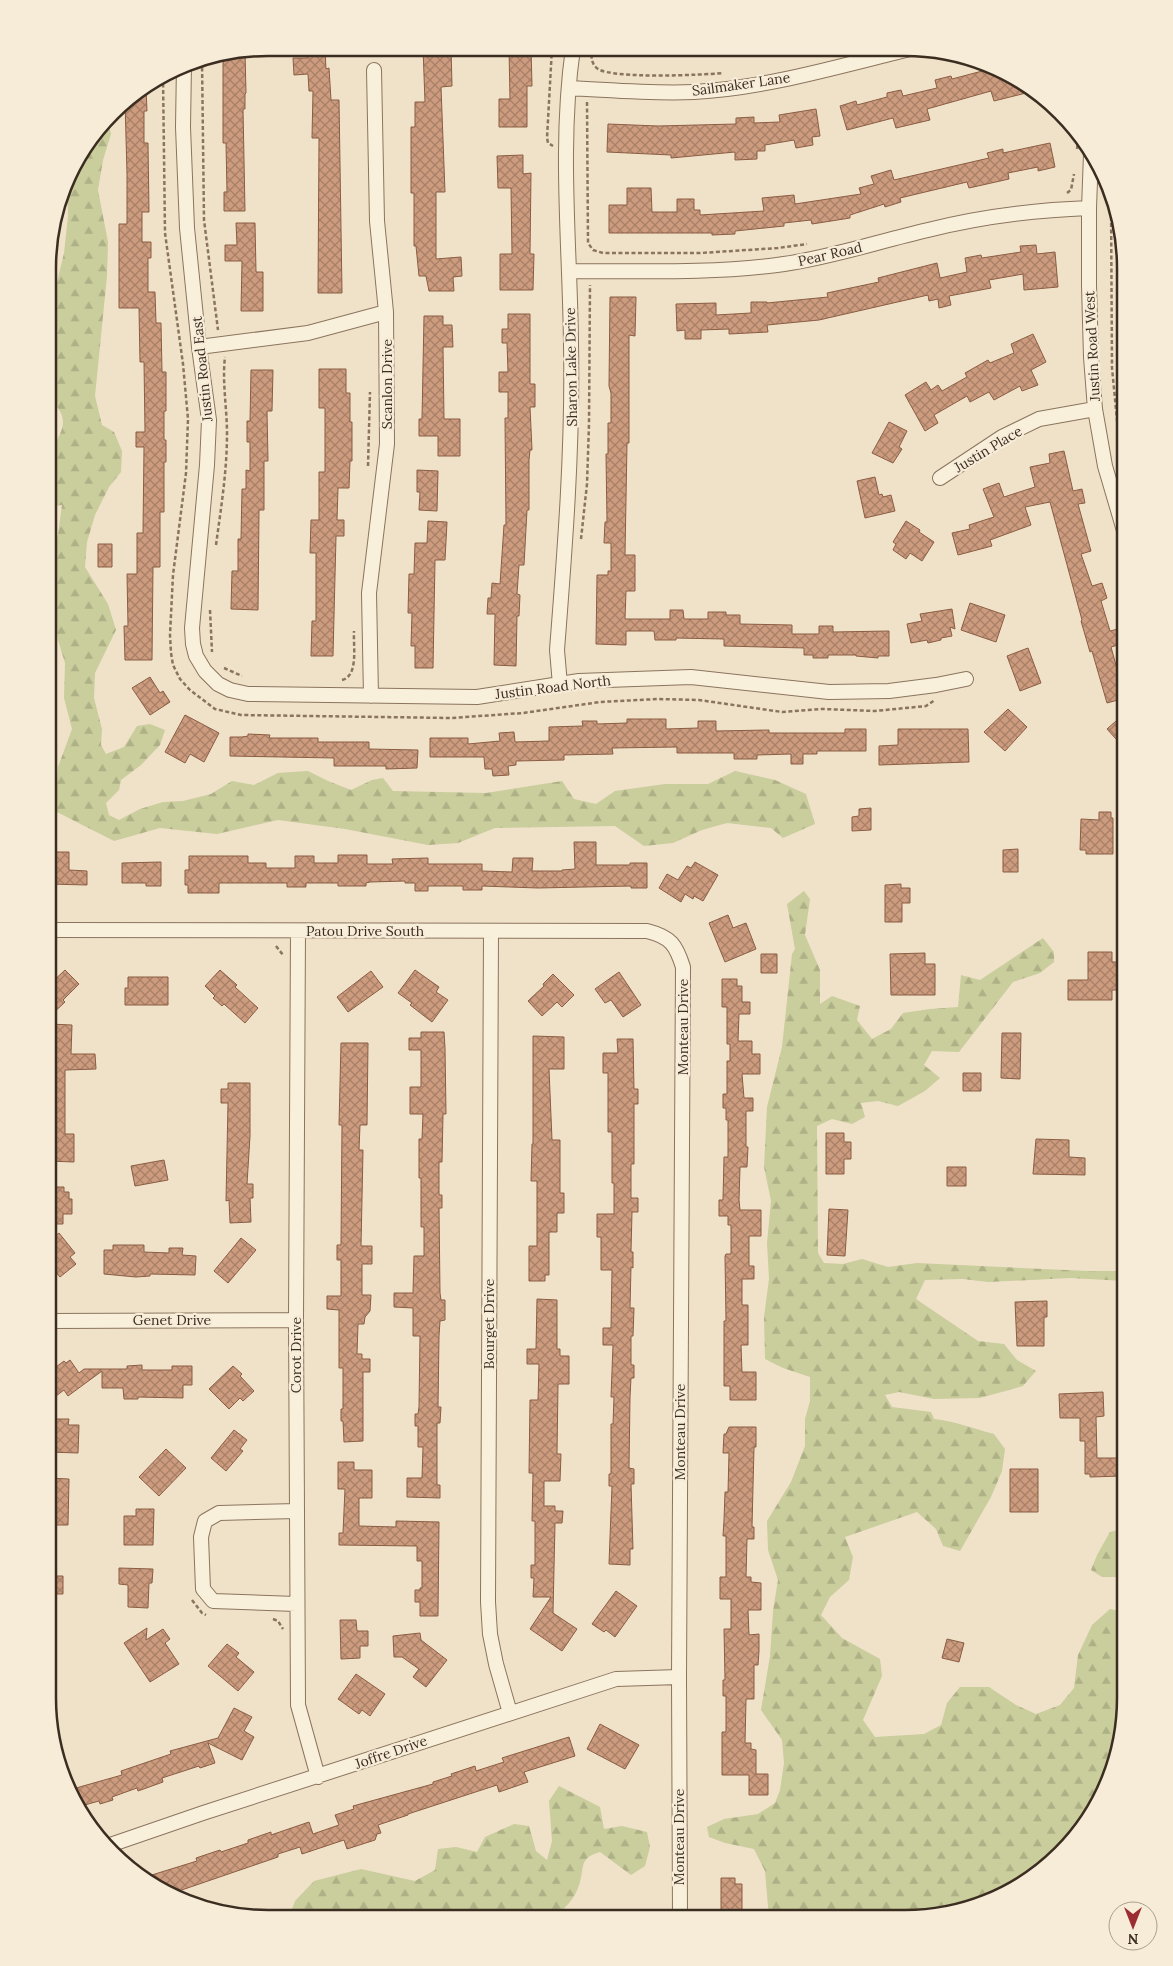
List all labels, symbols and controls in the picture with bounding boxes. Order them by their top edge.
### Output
street label: Sailmaker Lane [691,68,792,100]
street label: Pear Road [796,238,864,270]
street label: Justin Road West [1080,290,1104,403]
street label: Sharon Lake Drive [561,307,581,427]
street label: Justin Road East [187,315,217,423]
street label: Scanlon Drive [378,338,396,429]
street label: Justin Place [950,422,1026,477]
street label: Justin Road North [493,671,612,703]
street label: Patou Drive South [306,922,424,940]
street label: Monteau Drive [674,978,692,1075]
street label: Bourget Drive [480,1278,498,1369]
street label: Genet Drive [133,1311,212,1329]
street label: Corot Drive [287,1316,305,1393]
street label: Monteau Drive [671,1383,689,1480]
street label: Joffre Drive [352,1731,430,1773]
street label: Monteau Drive [670,1788,688,1885]
north arrow [1108,1901,1158,1951]
text: N [1127,1930,1138,1948]

